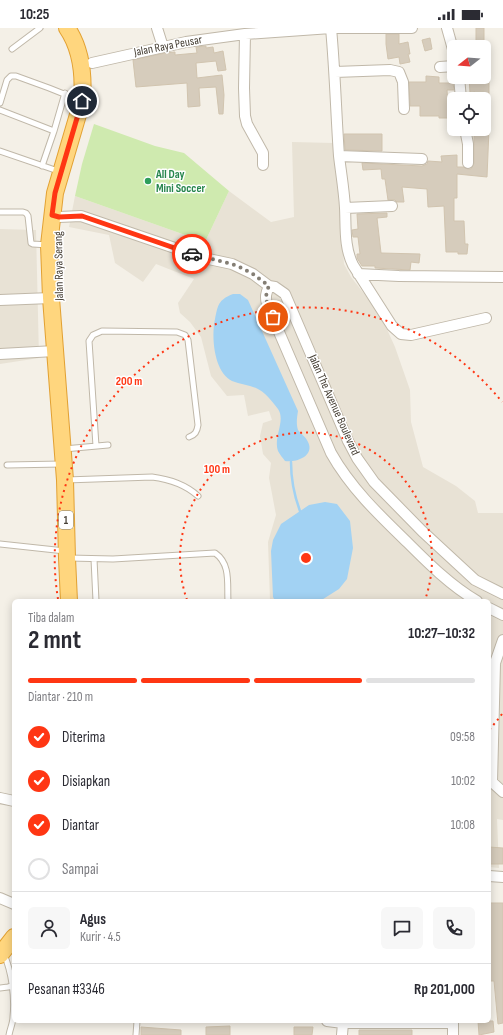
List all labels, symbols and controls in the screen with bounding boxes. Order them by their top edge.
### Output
text: 10:25 [20,5,49,24]
street label: Jalan Raya Peusar [132,32,204,60]
north arrow [447,40,491,84]
map controls [447,40,491,136]
pin [65,84,99,118]
icon: home [71,90,93,112]
button: locate [447,92,491,136]
place label: All Day Mini Soccer [155,167,206,196]
marker: All Day Mini Soccer [143,176,153,186]
street label: Jalan Raya Serang [51,231,67,302]
courier [172,234,212,274]
icon: car [181,243,203,265]
pin [256,300,290,334]
icon: bag [262,306,284,328]
street label: Jalan The Avenue Boulevard [305,351,363,458]
text: 200 m [116,374,142,389]
text: 100 m [204,462,230,477]
road number: 1 [59,511,73,529]
centre of rings [299,551,313,565]
text: Tiba dalam [28,610,74,626]
text: 10:27–10:32 [408,624,475,643]
text: 2 mnt [28,625,81,656]
text: Diantar · 210 m [28,689,93,705]
icon: check [28,726,50,748]
text: Diterima [62,728,105,747]
text: 09:58 [450,729,475,745]
icon: check [28,770,50,792]
text: Disiapkan [62,772,110,791]
text: 10:02 [451,773,475,789]
icon: check [28,814,50,836]
text: Diantar [62,816,99,835]
text: 10:08 [451,817,475,833]
text: Sampai [62,860,99,879]
button: person [28,907,70,949]
button: chat [381,907,423,949]
button: phone [433,907,475,949]
text: Agus [80,910,106,929]
text: Kurir · 4.5 [80,929,121,945]
text: Pesanan #3346 [28,980,105,999]
text: Rp 201,000 [414,980,475,999]

